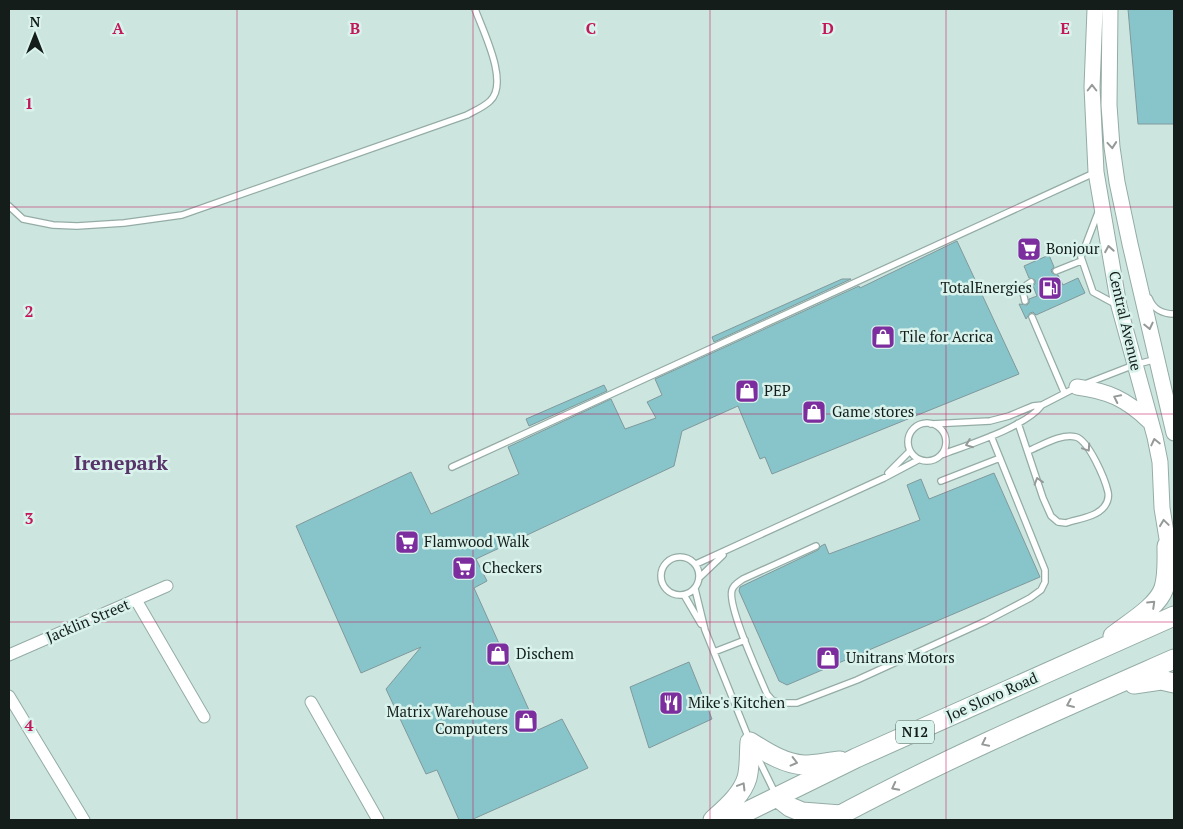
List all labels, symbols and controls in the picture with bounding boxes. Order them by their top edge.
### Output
north arrow [10,10,60,60]
text: N [30,12,41,31]
text: A [112,17,124,39]
text: B [350,17,360,39]
text: C [586,17,596,39]
text: D [822,17,834,39]
text: E [1060,17,1070,39]
one-way arrow [1087,83,1097,91]
text: 1 [24,92,34,114]
one-way arrow [1106,141,1117,149]
supermarket icon: Bonjour [1016,236,1042,262]
place label: Bonjour [1046,238,1100,258]
one-way arrow [1104,245,1115,253]
street label: Central Avenue [1105,269,1147,373]
fuel station icon: TotalEnergies [1037,275,1063,301]
place label: TotalEnergies [940,277,1032,297]
text: 2 [24,300,34,322]
one-way arrow [1143,321,1154,330]
shop icon: Tile for Acrica [870,324,896,350]
place label: Tile for Acrica [900,326,994,346]
shop icon: PEP [734,378,760,404]
place label: PEP [764,380,791,400]
one-way arrow [1113,393,1122,404]
shop icon: Game stores [801,399,827,425]
place label: Game stores [832,401,914,421]
one-way arrow [965,438,974,449]
one-way arrow [1151,438,1161,446]
one-way arrow [1081,442,1090,452]
district label: Irenepark [74,449,168,476]
one-way arrow [1033,477,1043,486]
text: 3 [24,507,34,529]
one-way arrow [1159,519,1170,527]
supermarket icon: Flamwood Walk [394,529,420,555]
place label: Flamwood Walk [424,531,530,551]
supermarket icon: Checkers [451,555,477,581]
place label: Checkers [482,557,542,577]
street label: Jacklin Street [43,593,133,647]
one-way arrow [1146,601,1155,610]
shop icon: Dischem [485,641,511,667]
place label: Dischem [516,643,574,663]
shop icon: Unitrans Motors [815,645,841,671]
place label: Unitrans Motors [846,647,955,667]
street label: Joe Slovo Road [943,667,1040,725]
restaurant icon: Mike's Kitchen [658,690,684,716]
place label: Mike's Kitchen [688,692,785,712]
one-way arrow [1066,698,1075,709]
place label: Matrix Warehouse Computers [386,701,508,738]
shop icon: Matrix Warehouse Computers [513,708,539,734]
text: 4 [24,714,34,736]
road number: N12 [896,720,934,744]
one-way arrow [981,737,990,747]
one-way arrow [789,757,797,767]
one-way arrow [891,781,900,791]
one-way arrow [736,783,746,792]

